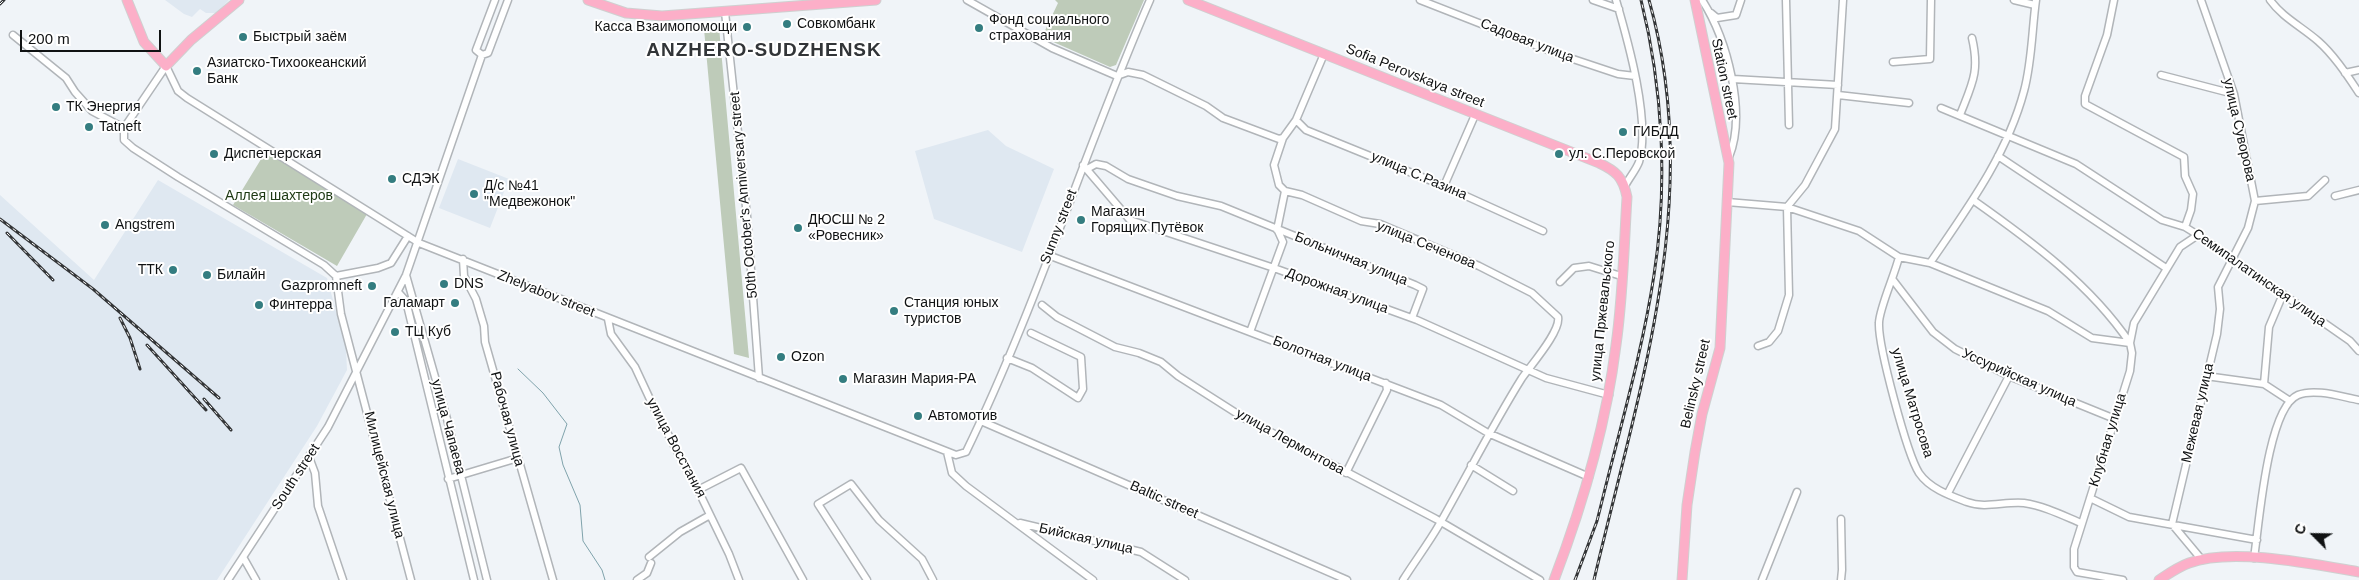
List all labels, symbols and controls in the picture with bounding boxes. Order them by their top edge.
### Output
place label: Фонд социального страхования [989,12,1109,44]
street label: Садовая улица [1478,15,1576,67]
place label: Совкомбанк [797,16,875,32]
marker: Совкомбанк [781,18,793,30]
place label: Касса Взаимопомощи [594,19,737,35]
scale bar [22,20,164,52]
marker: Касса Взаимопомощи [741,21,753,33]
marker: Фонд социального страхования [973,22,985,34]
place label: Быстрый заём [253,29,347,45]
text: 200 m [28,30,70,47]
marker: Быстрый заём [237,31,249,43]
street label: Station street [1707,37,1741,121]
district label: ANZHERO-SUDZHENSK [644,40,884,62]
street label: Sofia Perovskaya street [1343,41,1487,111]
place label: Азиатско-Тихоокеанский Банк [207,55,367,88]
marker: Азиатско-Тихоокеанский Банк [191,65,203,77]
street label: улица Суворова [2219,77,2259,183]
street label: 50th October's Anniversary street [727,91,761,299]
place label: ТК Энергия [66,99,140,115]
marker: ТК Энергия [50,101,62,113]
place label: Tatneft [99,119,141,135]
marker: Tatneft [83,121,95,133]
place label: ГИБДД [1633,124,1679,140]
marker: ГИБДД [1617,126,1629,138]
place label: Диспетчерская [224,146,321,162]
place label: ул. С.Перовской [1569,146,1675,162]
marker: Диспетчерская [208,148,220,160]
street label: улица С.Разина [1368,148,1470,204]
marker: ул. С.Перовской [1553,148,1565,160]
place label: СДЭК [402,171,440,187]
marker: СДЭК [386,173,398,185]
place label: Д/с №41 "Медвежонок" [484,178,575,210]
street label: Sunny street [1037,187,1081,267]
park label: Аллея шахтеров [225,188,333,204]
marker: Д/с №41 "Медвежонок" [468,188,480,200]
place label: Магазин Горящих Путёвок [1091,204,1203,236]
place label: ДЮСШ № 2 «Ровесник» [808,212,885,244]
marker: Магазин Горящих Путёвок [1075,214,1087,226]
place label: Angstrem [115,217,175,233]
street label: улица Сеченова [1374,217,1478,273]
marker: Angstrem [99,219,111,231]
marker: ДЮСШ № 2 «Ровесник» [792,222,804,234]
street label: Семипалатинская улица [2189,225,2329,331]
street label: Больничная улица [1292,229,1410,289]
street label: улица Пржевальского [1587,240,1619,382]
place label: ТТК [138,262,163,278]
marker: ТТК [167,264,179,276]
street label: Дорожная улица [1284,265,1390,317]
place label: Билайн [217,267,266,283]
street label: Zhelyabov street [495,267,597,321]
marker: Билайн [201,269,213,281]
place label: DNS [454,276,484,292]
place label: Gazpromneft [281,278,362,294]
marker: DNS [438,278,450,290]
marker: Gazpromneft [366,280,378,292]
place label: Галамарт [383,295,445,311]
place label: Станция юных туристов [904,295,998,328]
place label: Финтерра [269,297,333,313]
marker: Галамарт [449,297,461,309]
marker: Финтерра [253,299,265,311]
marker: Станция юных туристов [888,305,900,317]
place label: ТЦ Куб [405,324,451,340]
marker: ТЦ Куб [389,326,401,338]
street label: Болотная улица [1270,332,1374,386]
street label: Belinsky street [1678,338,1714,430]
street label: Уссурийская улица [1959,345,2079,411]
street label: улица Матросова [1887,346,1937,460]
place label: Ozon [791,349,824,365]
marker: Ozon [775,351,787,363]
street label: Межевая улица [2178,362,2218,464]
street label: Рабочая улица [486,370,528,468]
place label: Магазин Мария-РА [853,371,976,387]
marker: Магазин Мария-РА [837,373,849,385]
street label: улица Чапаева [427,378,469,476]
street label: Клубная улица [2086,391,2130,489]
street label: улица Восстания [643,395,709,501]
street label: улица Лермонтова [1233,405,1347,479]
place label: Автомотив [928,408,997,424]
street label: Милицейская улица [360,410,408,540]
marker: Автомотив [912,410,924,422]
street label: South street [268,441,324,513]
street label: Baltic street [1127,477,1201,523]
north arrow [2289,510,2339,560]
street label: Бийская улица [1037,520,1135,558]
text: С [2291,521,2310,537]

